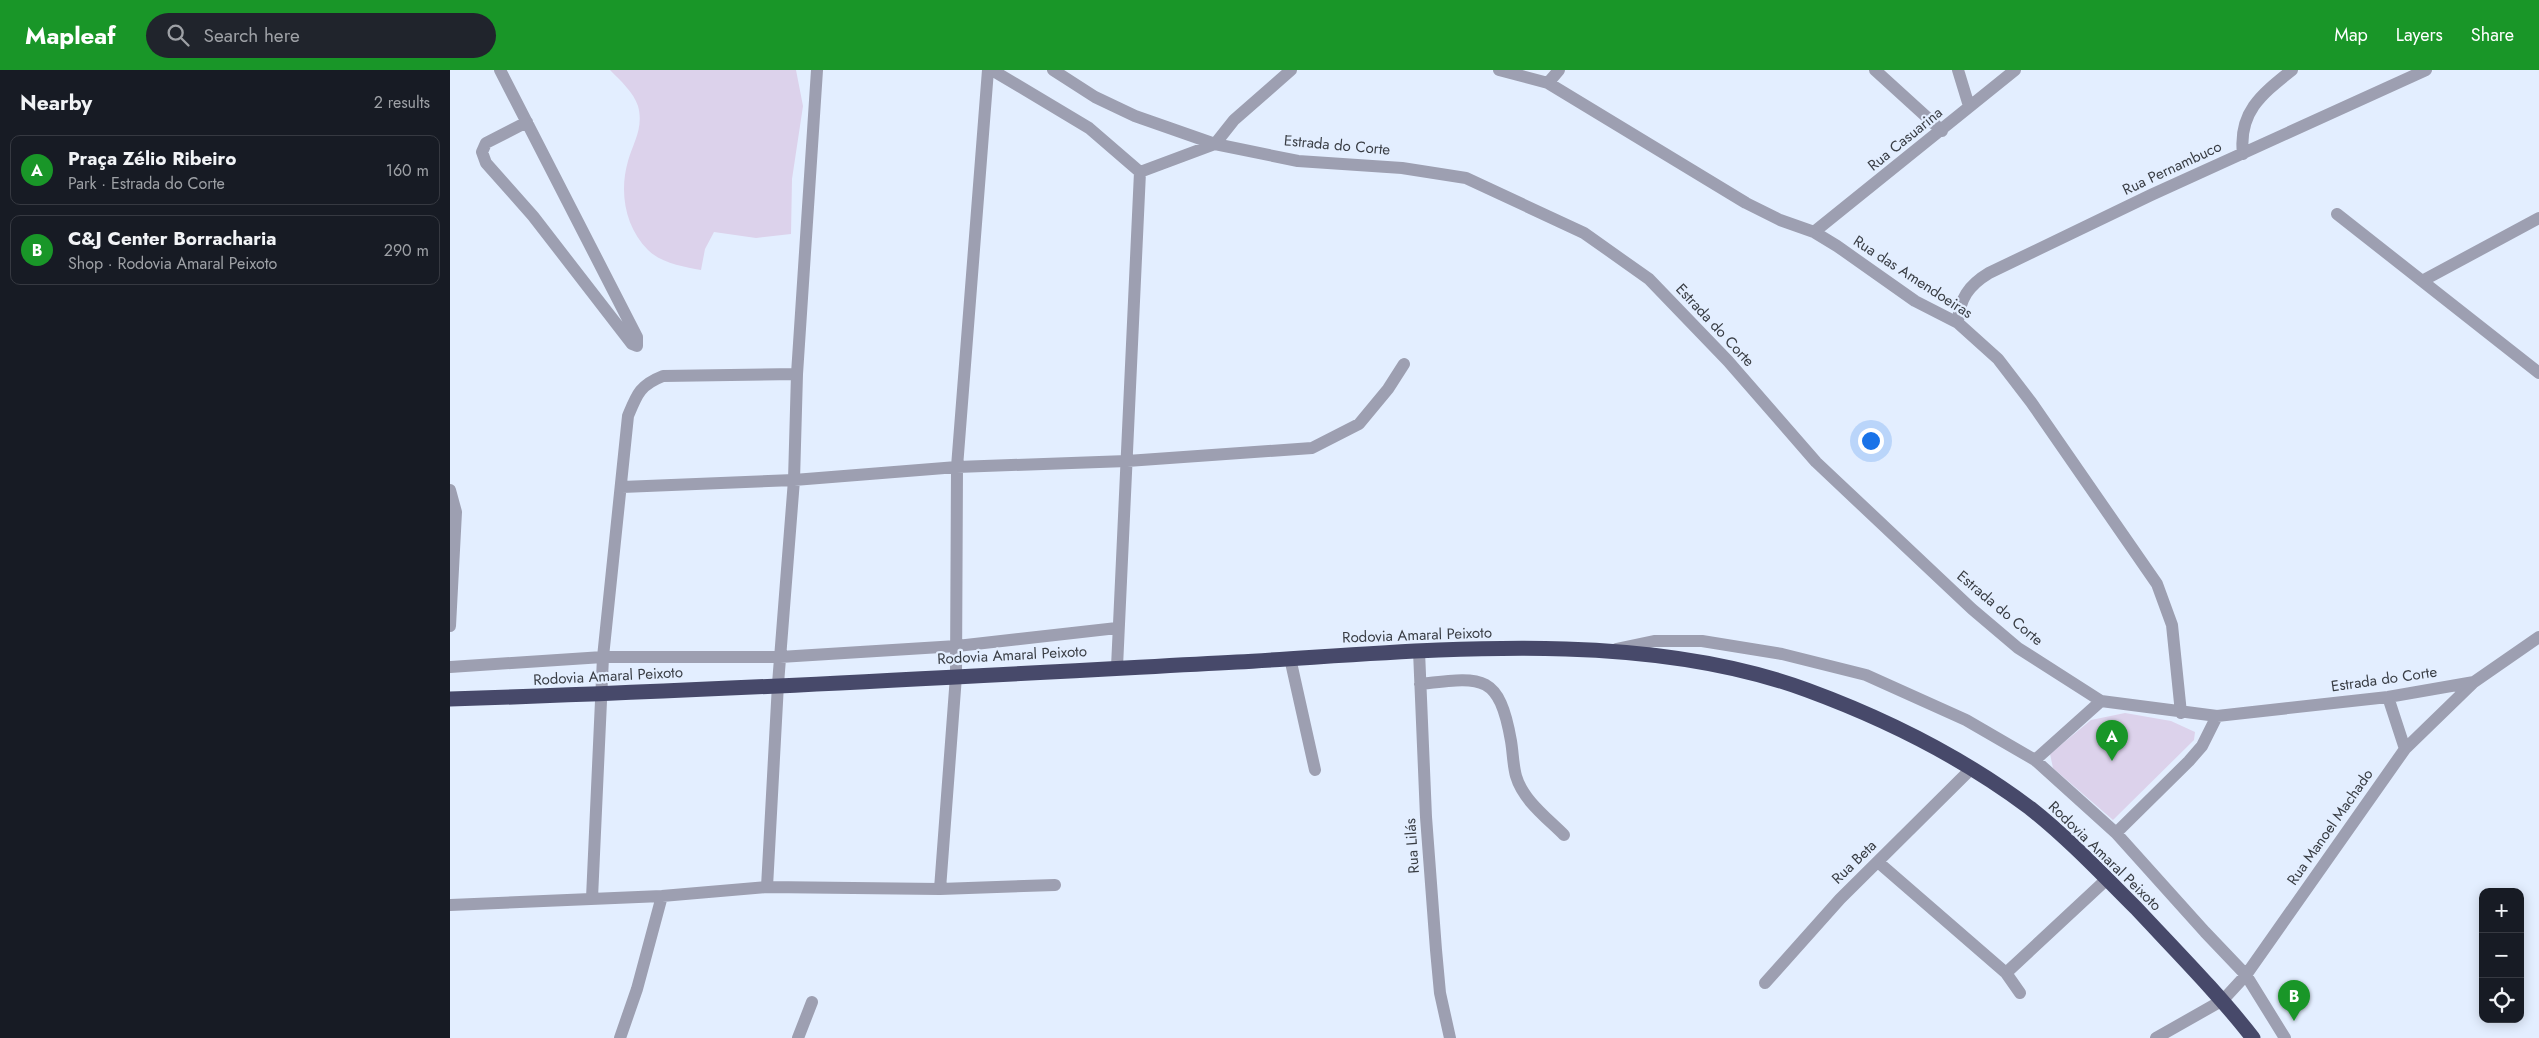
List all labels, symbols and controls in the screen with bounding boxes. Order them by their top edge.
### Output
search box [146,13,496,58]
text: Mapleaf [25,18,116,53]
icon: search [164,21,192,49]
text: Search here [204,22,300,49]
text: Map [2334,22,2368,48]
text: Layers [2396,22,2443,48]
text: Share [2471,22,2514,48]
text: Nearby [20,88,92,118]
text: 2 results [374,91,430,114]
street label: Rua Casuarina [1863,102,1947,176]
street label: Estrada do Corte [1283,129,1391,161]
street label: Rua Pernambuco [2119,135,2225,201]
text: Praça Zélio Ribeiro [68,145,236,172]
text: A [31,159,43,182]
text: 160 m [386,159,429,182]
text: Park · Estrada do Corte [68,172,225,195]
text: C&J Center Borracharia [68,225,277,252]
street label: Rua das Amendoeiras [1849,230,1977,324]
text: B [32,239,42,262]
text: 290 m [384,239,429,262]
text: Shop · Rodovia Amaral Peixoto [68,252,277,275]
street label: Estrada do Corte [1671,278,1760,372]
your location [1858,428,1884,454]
street label: Estrada do Corte [1952,565,2048,651]
street label: Rodovia Amaral Peixoto [1342,621,1492,649]
street label: Rodovia Amaral Peixoto [937,640,1087,670]
street label: Rodovia Amaral Peixoto [533,661,683,691]
street label: Estrada do Corte [2330,661,2439,697]
pin: A [2096,720,2128,761]
street label: Rua Manoel Machado [2282,764,2378,890]
street label: Rodovia Amaral Peixoto [2043,796,2167,916]
street label: Rua Lilás [1399,818,1425,874]
street label: Rua Beta [1827,835,1881,889]
map controls [2479,888,2524,1023]
button: + [2479,888,2524,933]
button: − [2479,933,2524,978]
button: locate [2479,978,2524,1023]
pin: B [2278,980,2310,1021]

